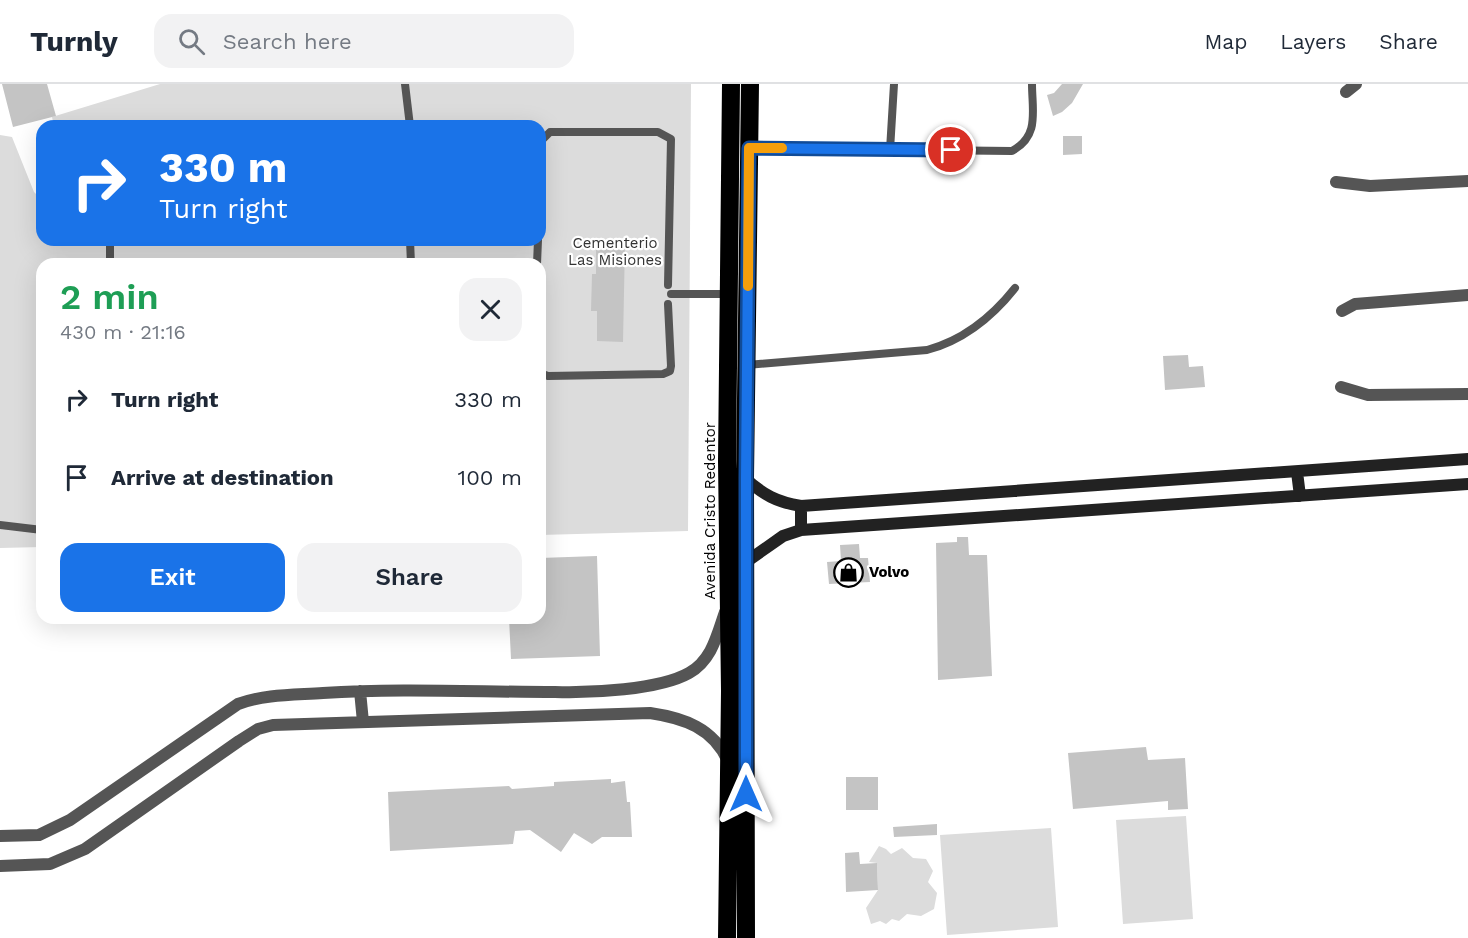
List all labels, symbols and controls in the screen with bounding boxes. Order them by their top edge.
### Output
search box [154,14,574,68]
text: Turnly [30,25,118,58]
icon: search [175,25,208,58]
text: Search here [223,29,352,54]
text: Map [1204,29,1247,54]
text: Layers [1280,29,1346,54]
text: Share [1379,29,1438,54]
pin [925,124,976,175]
icon: arrive [934,133,967,166]
text: 330 m [159,143,287,192]
icon: right [60,144,138,222]
text: Turn right [159,193,288,225]
park label: Cementerio Las Misiones [568,234,662,269]
text: 2 min [60,276,159,318]
button: close [459,278,522,341]
text: 430 m · 21:16 [60,320,186,344]
icon: right [60,383,93,416]
text: Turn right [111,387,218,412]
text: 330 m [454,387,522,412]
street label: Avenida Cristo Redentor [701,422,719,600]
icon: arrive [60,461,93,494]
text: Arrive at destination [111,465,334,490]
text: 100 m [458,465,522,490]
button: Exit [60,543,285,612]
button: Share [297,543,522,612]
shop icon: Volvo [832,556,864,588]
place label: Volvo [869,563,909,581]
position arrow [714,762,778,826]

